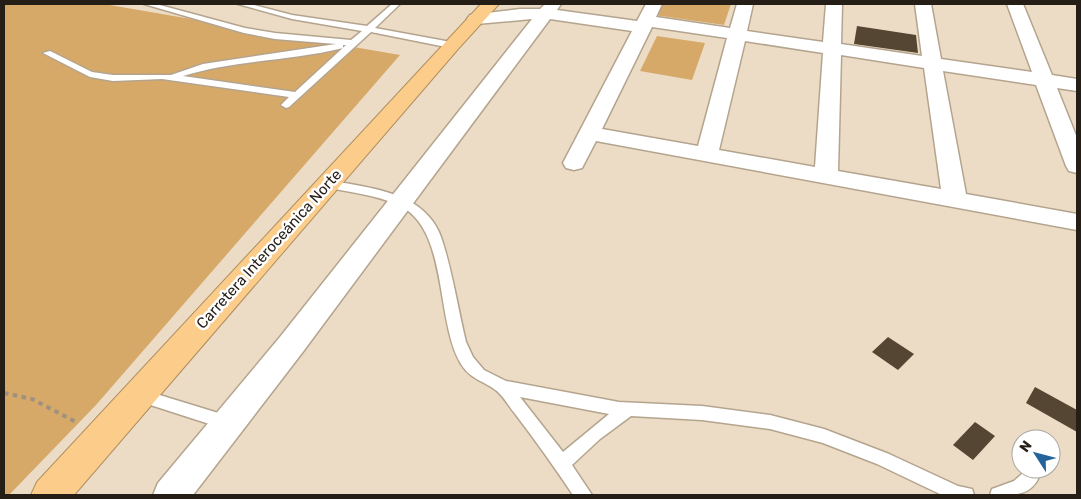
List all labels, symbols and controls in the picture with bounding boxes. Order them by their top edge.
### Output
street label: Carretera Interoceánica Norte [193,166,345,332]
north arrow [1011,429,1061,479]
text: N [1016,438,1036,456]

